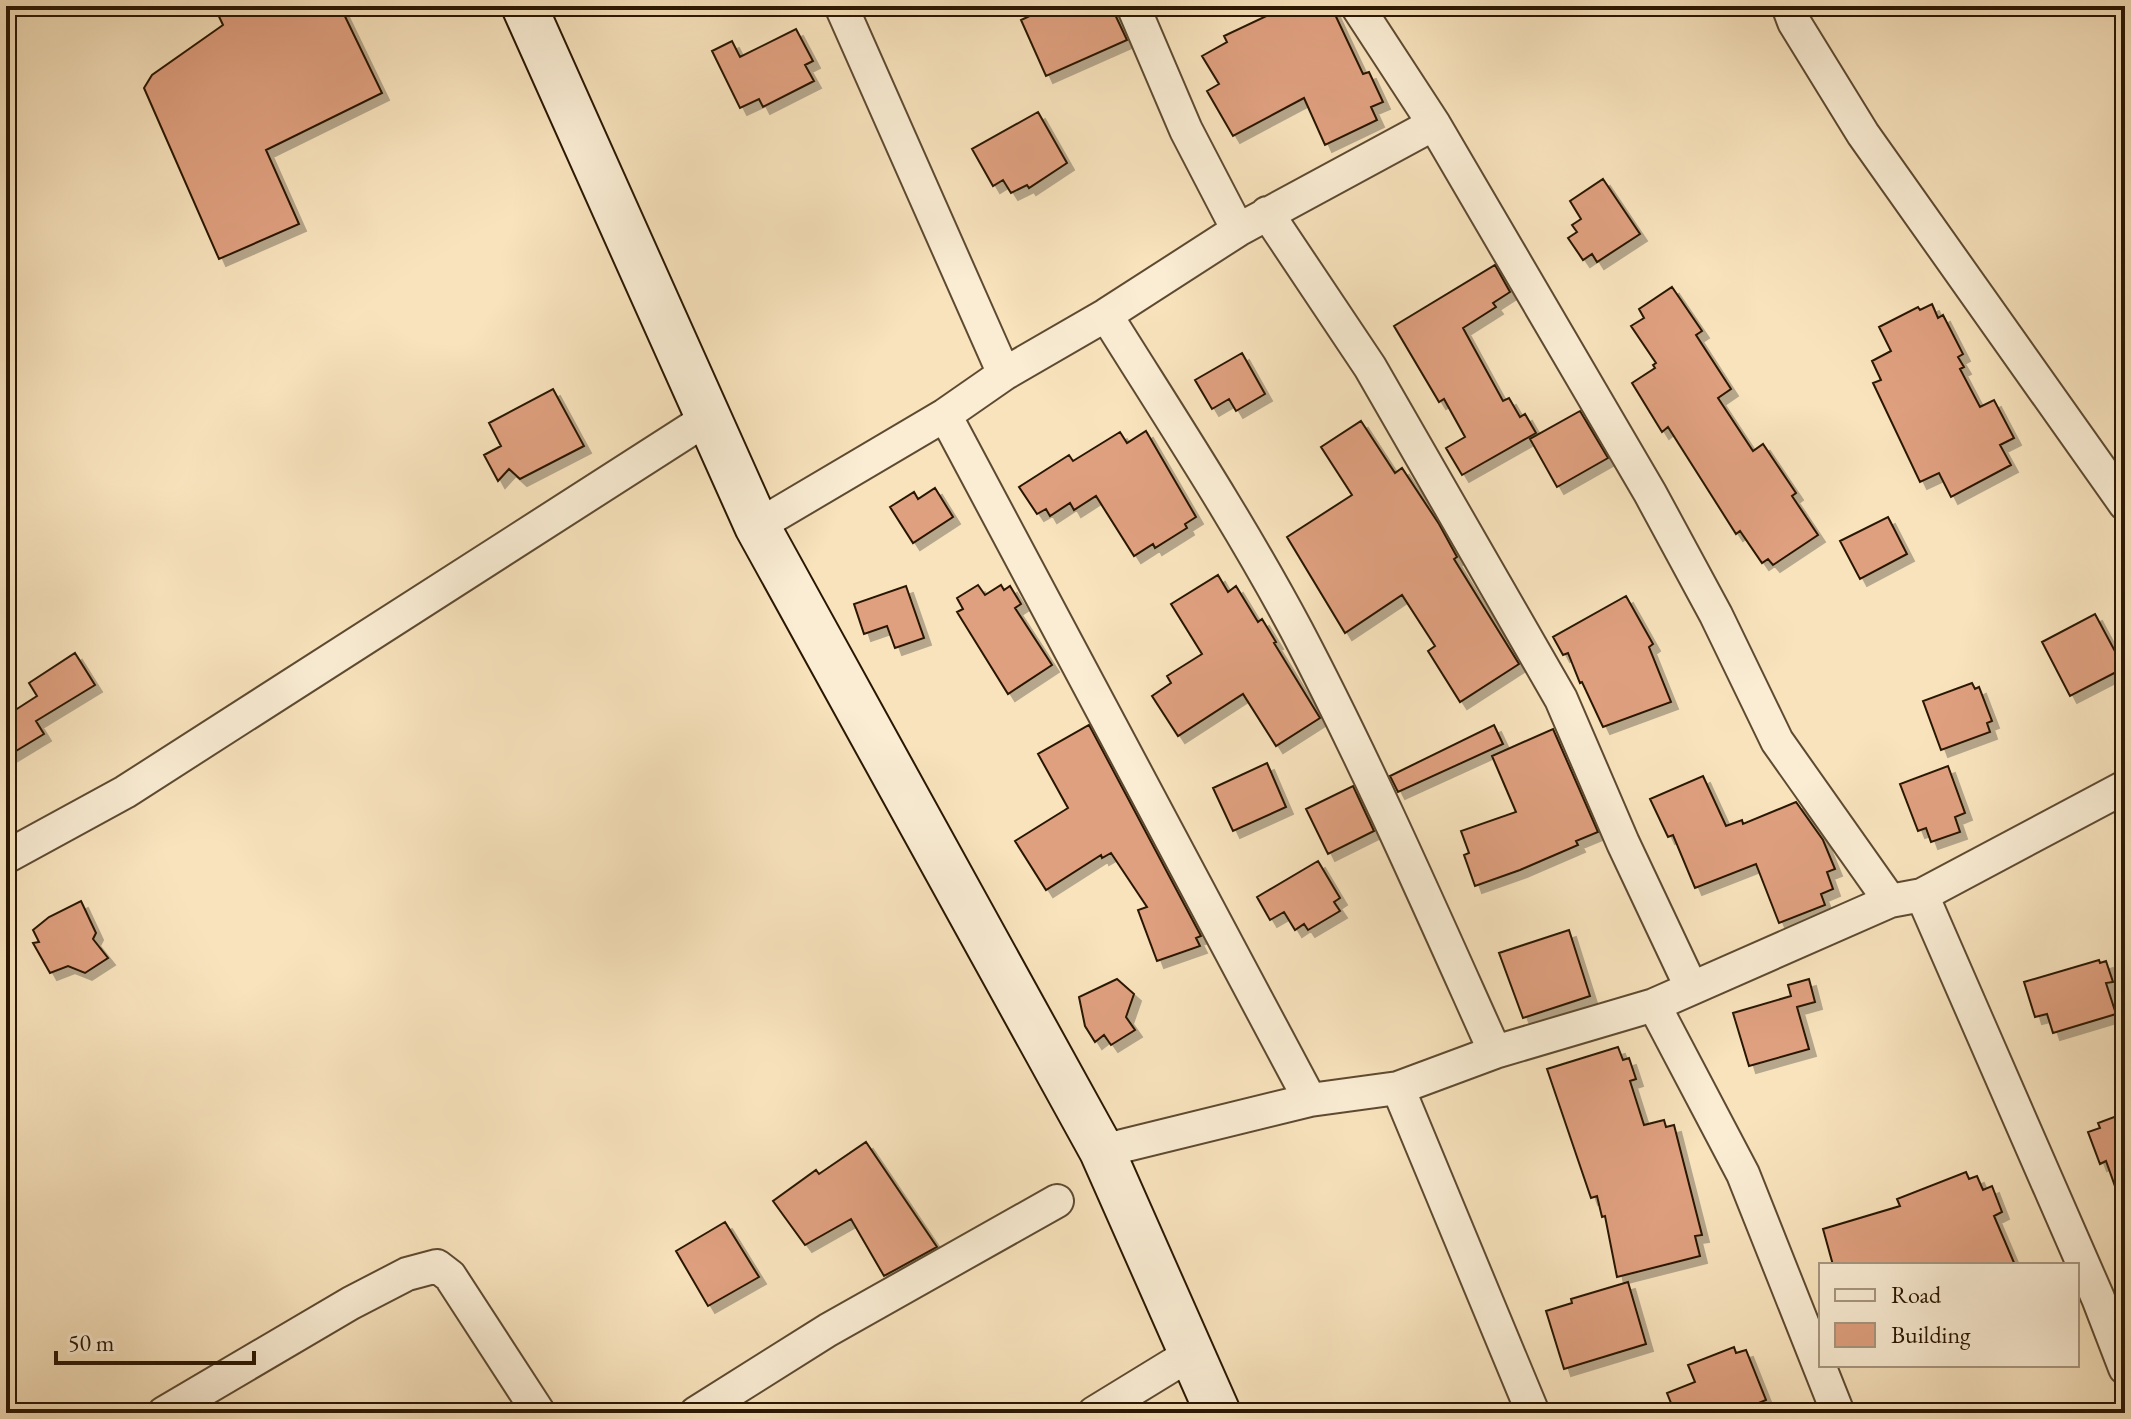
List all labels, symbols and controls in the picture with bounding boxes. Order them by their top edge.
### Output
legend [1819,1263,2079,1367]
text: Road [1891,1279,1942,1310]
scale bar [56,1315,254,1365]
text: Building [1891,1319,1971,1350]
text: 50 m [68,1327,115,1358]

